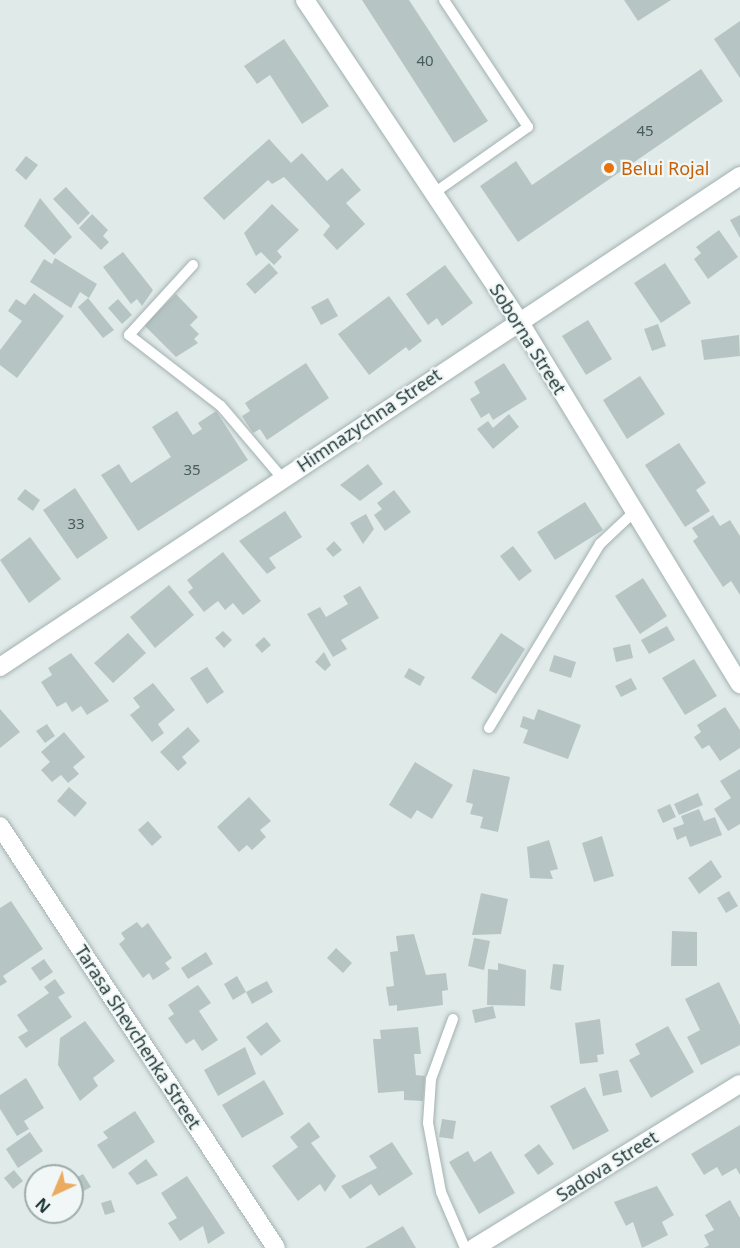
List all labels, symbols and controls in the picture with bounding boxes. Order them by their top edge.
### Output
house number: 40 [416,52,434,70]
house number: 45 [636,122,654,140]
place label: Belui Rojal [621,157,709,179]
marker: Belui Rojal [602,161,616,175]
street label: Soborna Street [485,280,571,398]
street label: Himnazychna Street [293,364,445,476]
house number: 35 [183,461,201,479]
house number: 33 [67,515,85,533]
street label: Tarasa Shevchenka Street [70,941,206,1133]
street label: Sadova Street [552,1126,662,1206]
north arrow [24,1164,84,1224]
text: N [31,1193,55,1218]

